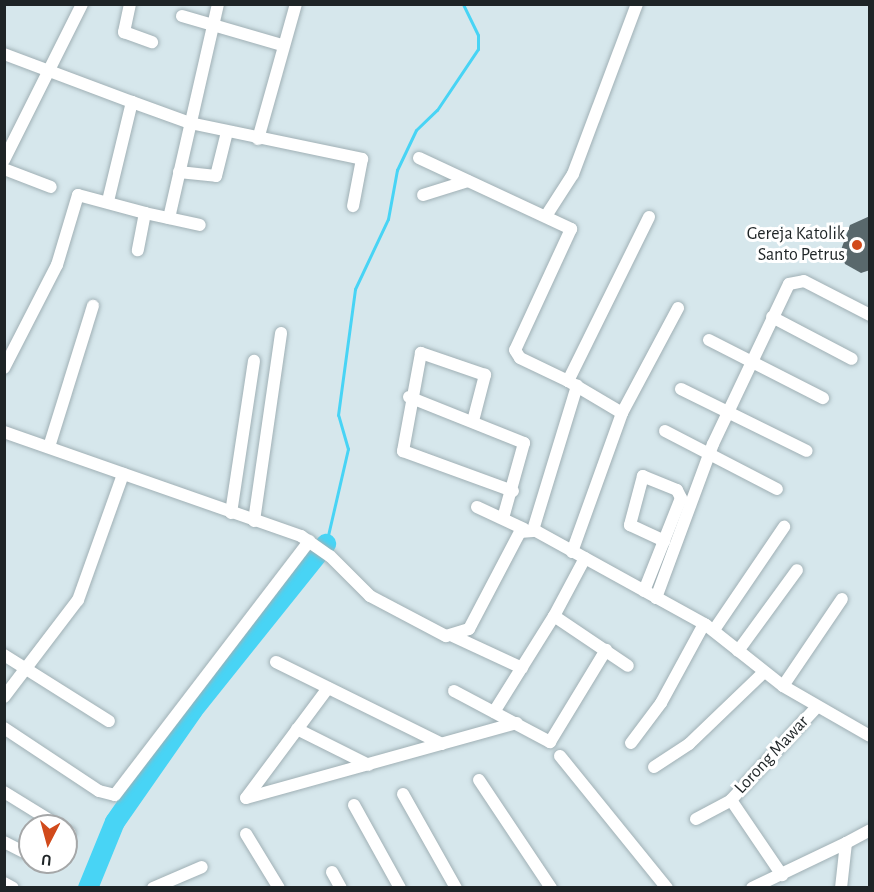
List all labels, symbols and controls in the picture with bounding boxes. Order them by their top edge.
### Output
place label: Gereja Katolik Santo Petrus [747,224,845,266]
marker: Gereja Katolik Santo Petrus [850,238,864,252]
street label: Lorong Mawar [730,711,814,799]
north arrow [18,814,78,874]
text: U [40,851,52,868]

